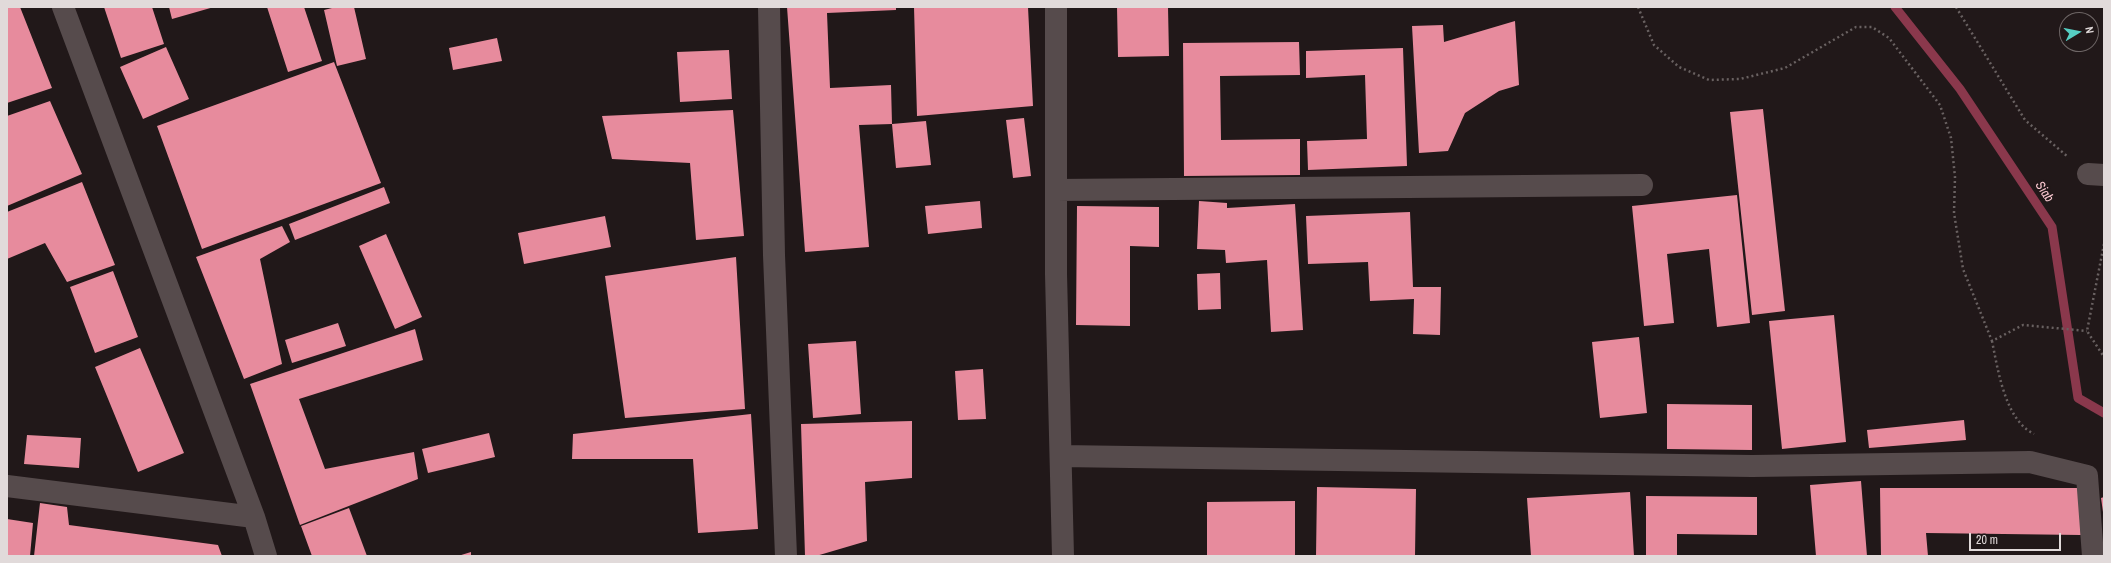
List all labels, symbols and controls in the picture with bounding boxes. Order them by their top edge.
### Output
north arrow [2059,12,2099,52]
text: N [2082,26,2097,35]
water label: Siab [2031,179,2057,205]
scale bar [1971,525,2063,551]
text: 20 m [1976,532,1998,548]

